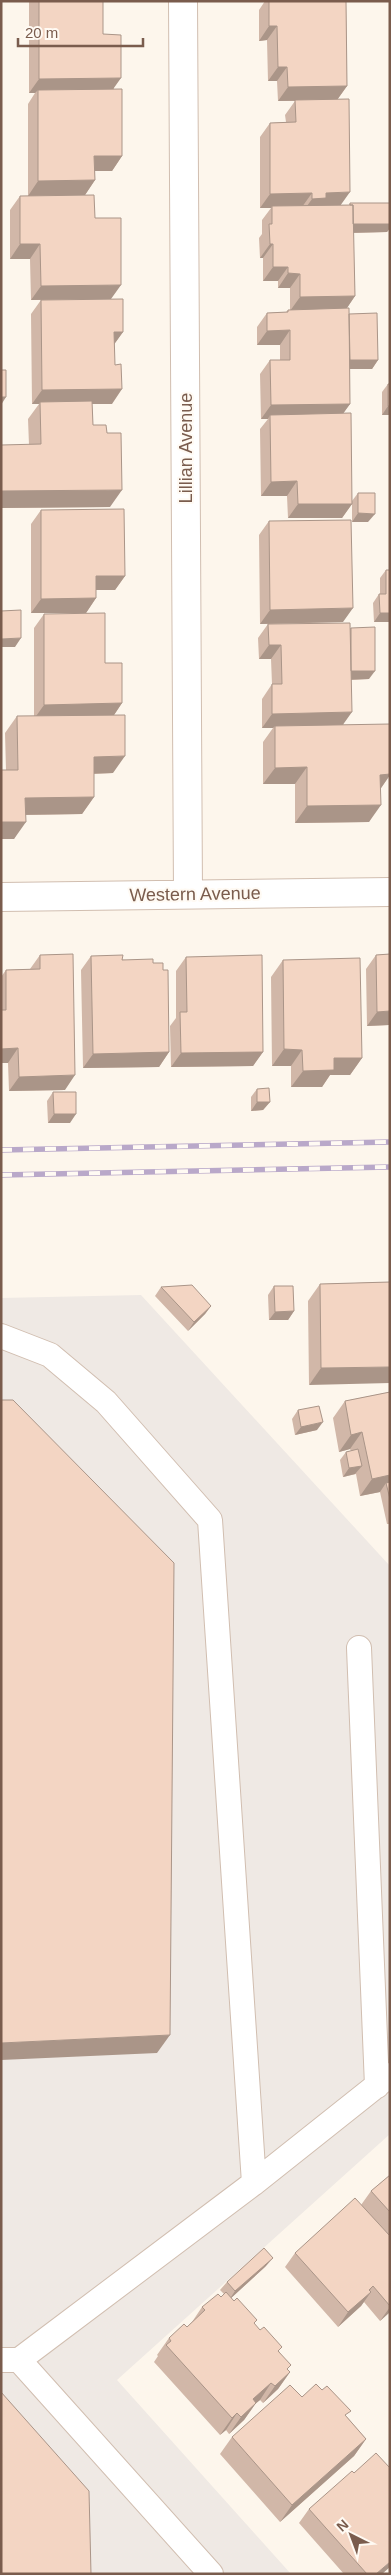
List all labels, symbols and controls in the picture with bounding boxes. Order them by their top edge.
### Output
scale bar [18,15,142,47]
text: 20 m [25,24,58,41]
street label: Lillian Avenue [176,393,196,503]
street label: Western Avenue [129,883,261,905]
north arrow [326,2510,376,2560]
text: N [333,2516,351,2535]

